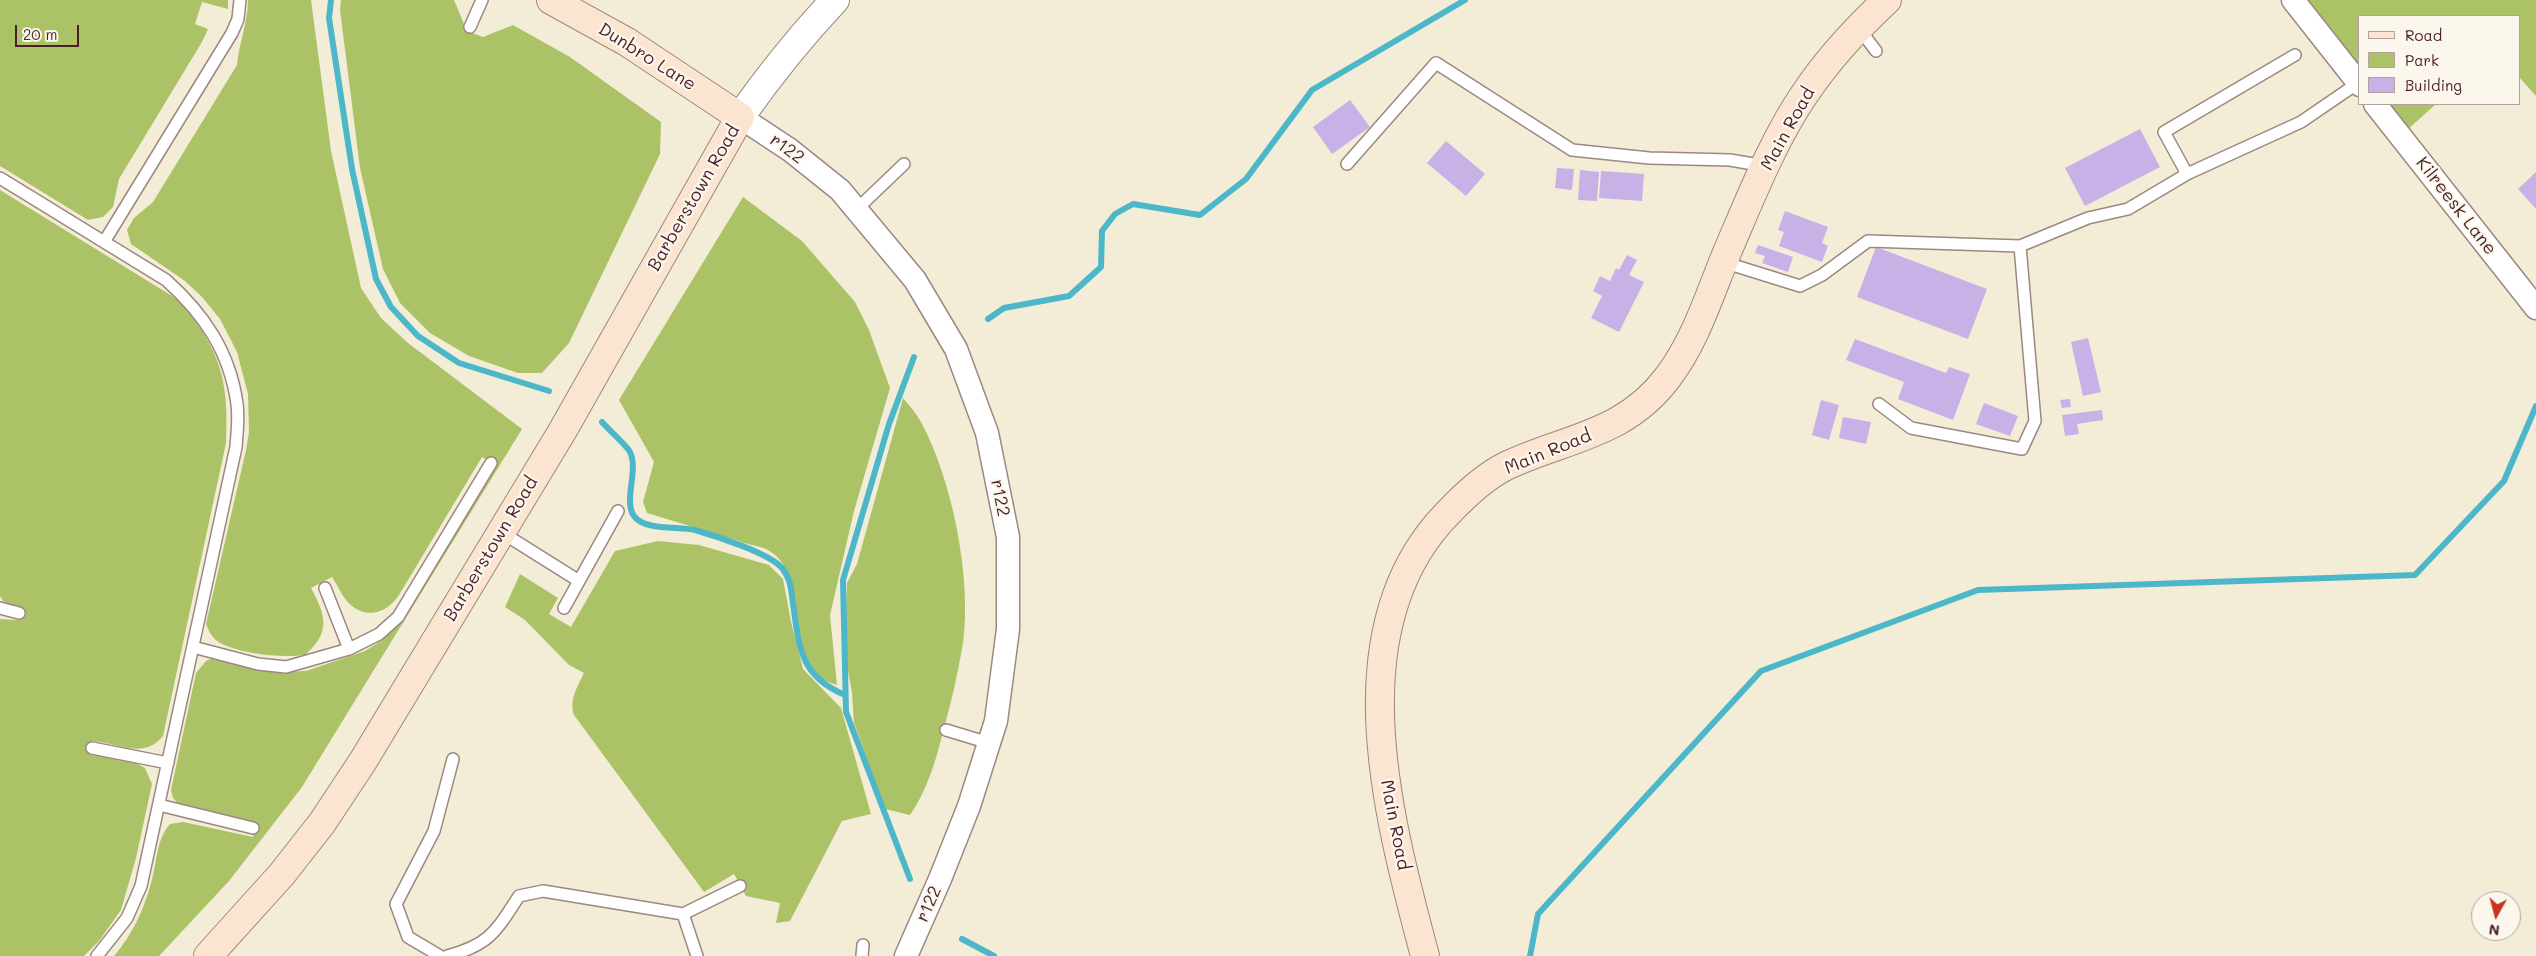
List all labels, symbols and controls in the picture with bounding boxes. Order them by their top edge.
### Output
scale bar [18,15,81,47]
legend [2358,15,2521,105]
street label: Dunbro Lane [594,18,700,96]
text: 20 m [23,24,57,44]
text: Road [2405,25,2442,45]
text: Park [2405,50,2439,70]
text: Building [2405,75,2462,95]
street label: Main Road [1756,84,1820,174]
street label: Barberstown Road [643,121,745,275]
street label: r122 [766,129,808,169]
street label: Kilreesk Lane [2411,153,2501,259]
street label: Main Road [1501,425,1595,479]
street label: Barberstown Road [439,473,543,625]
street label: r122 [986,478,1014,518]
street label: Main Road [1376,778,1414,872]
street label: r122 [912,883,946,925]
north arrow [2471,891,2521,941]
text: N [2488,920,2501,940]

